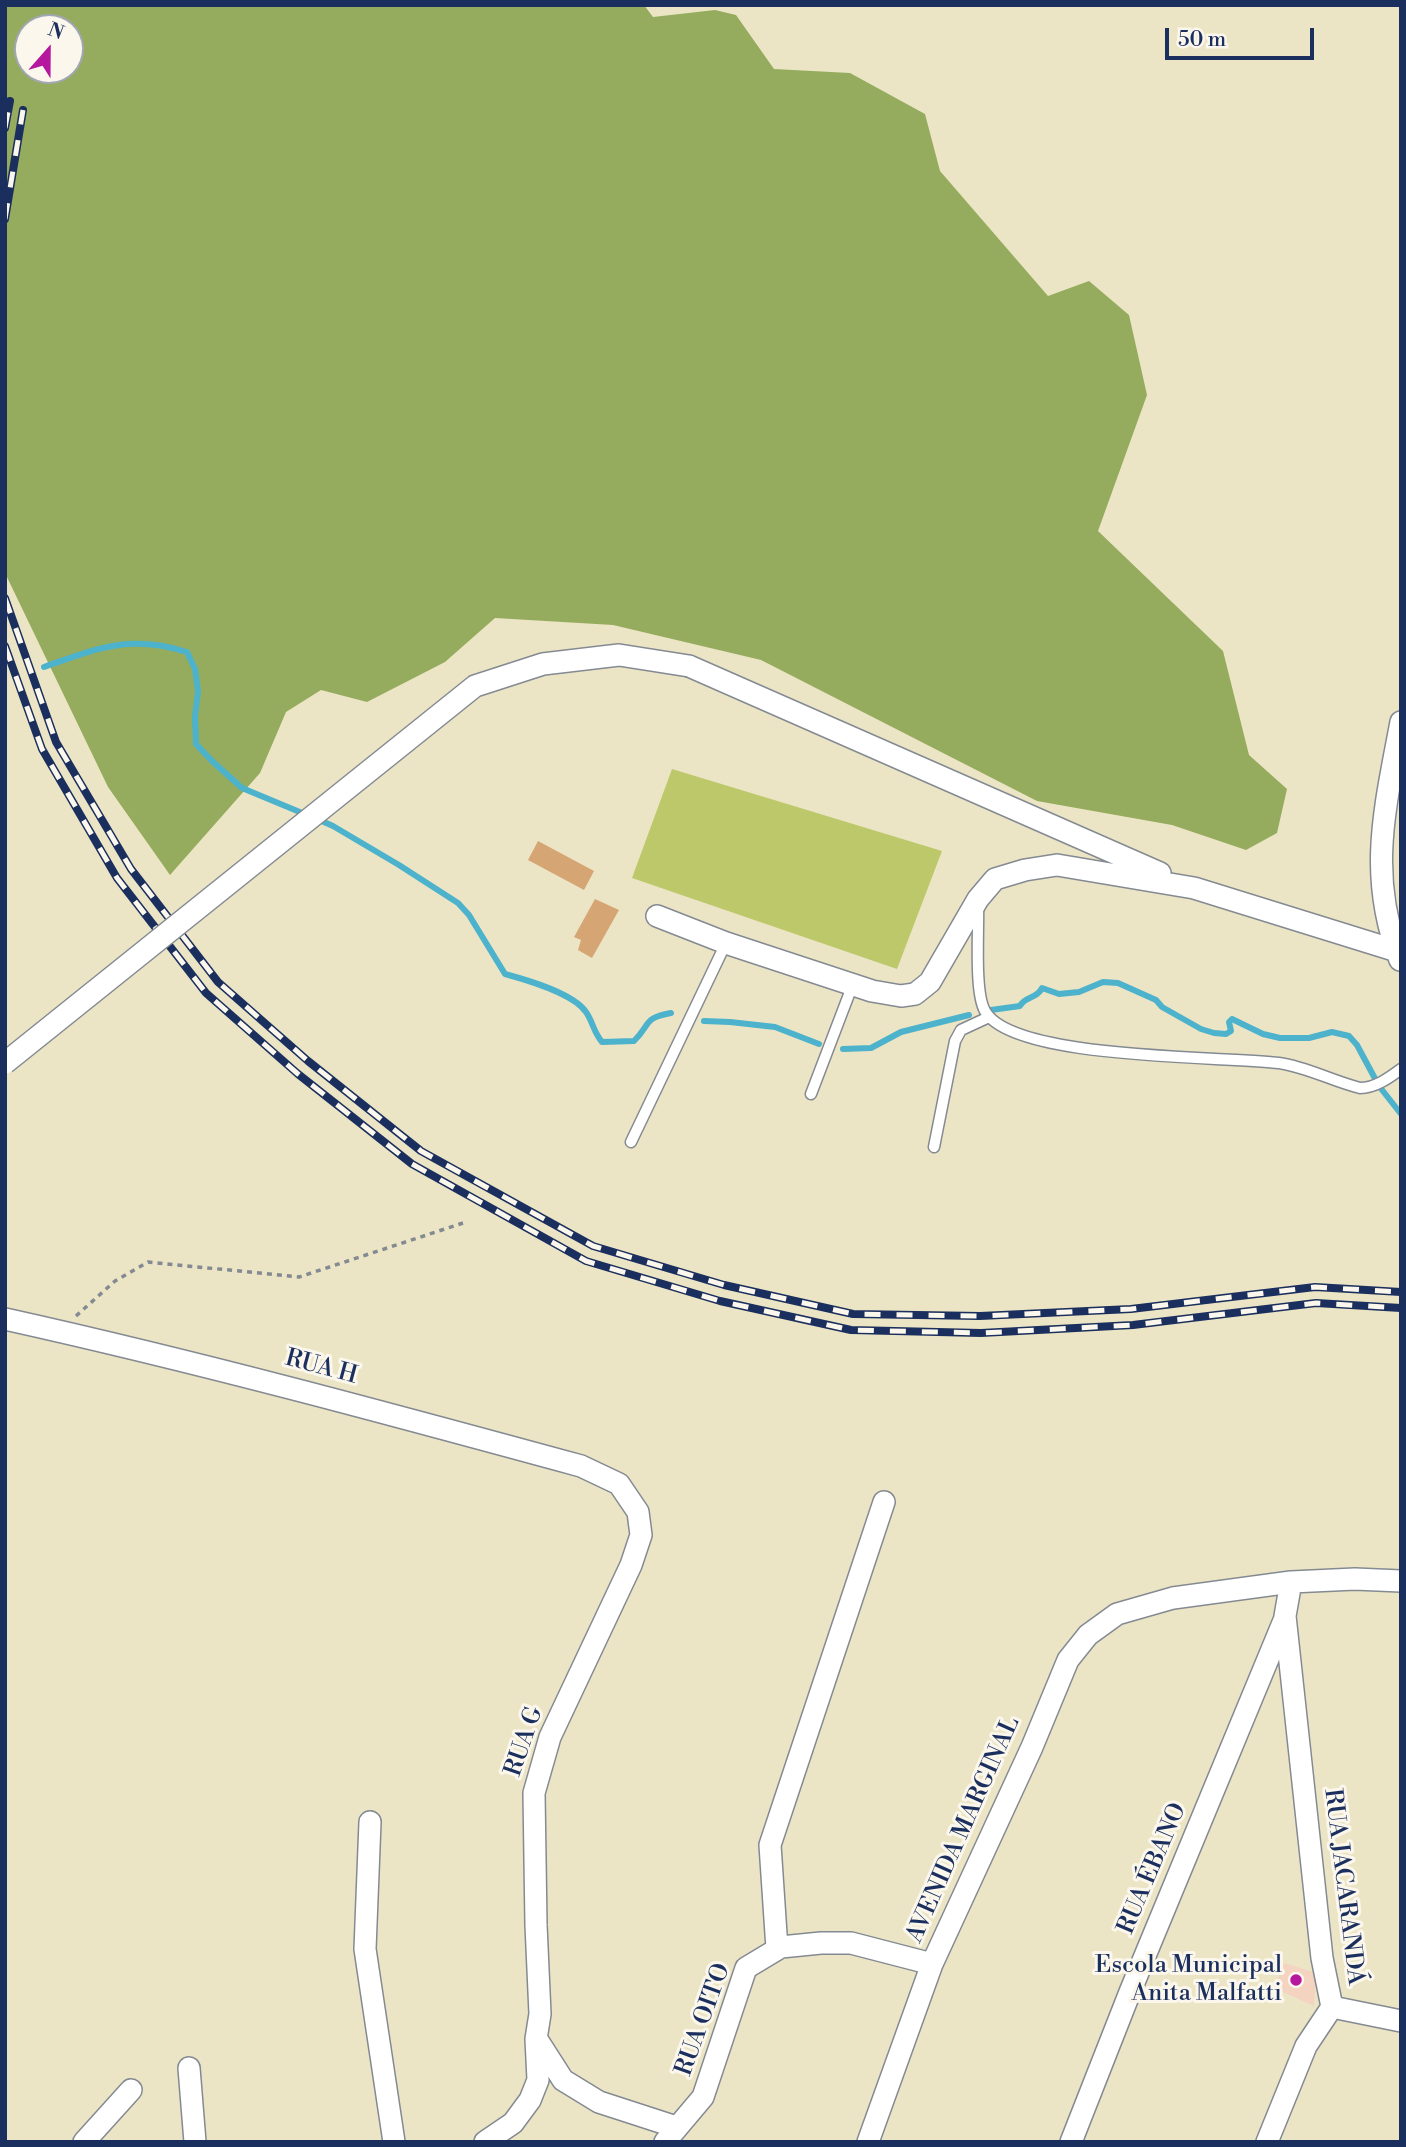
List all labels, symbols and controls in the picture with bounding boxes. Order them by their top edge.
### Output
north arrow [14,14,84,84]
scale bar [1168,14,1317,58]
text: N [44,17,67,45]
text: 50 m [1178,27,1226,53]
street label: RUA H [282,1345,360,1391]
street label: RUA G [500,1703,550,1781]
street label: AVENIDA MARGINAL [901,1713,1027,1947]
street label: RUA JACARANDÁ [1317,1787,1369,1987]
street label: RUA ÉBANO [1112,1799,1194,1939]
place label: Escola Municipal Anita Malfatti [1095,1952,1282,2008]
street label: RUA OITO [670,1960,738,2080]
marker: Escola Municipal Anita Malfatti [1288,1972,1304,1988]

